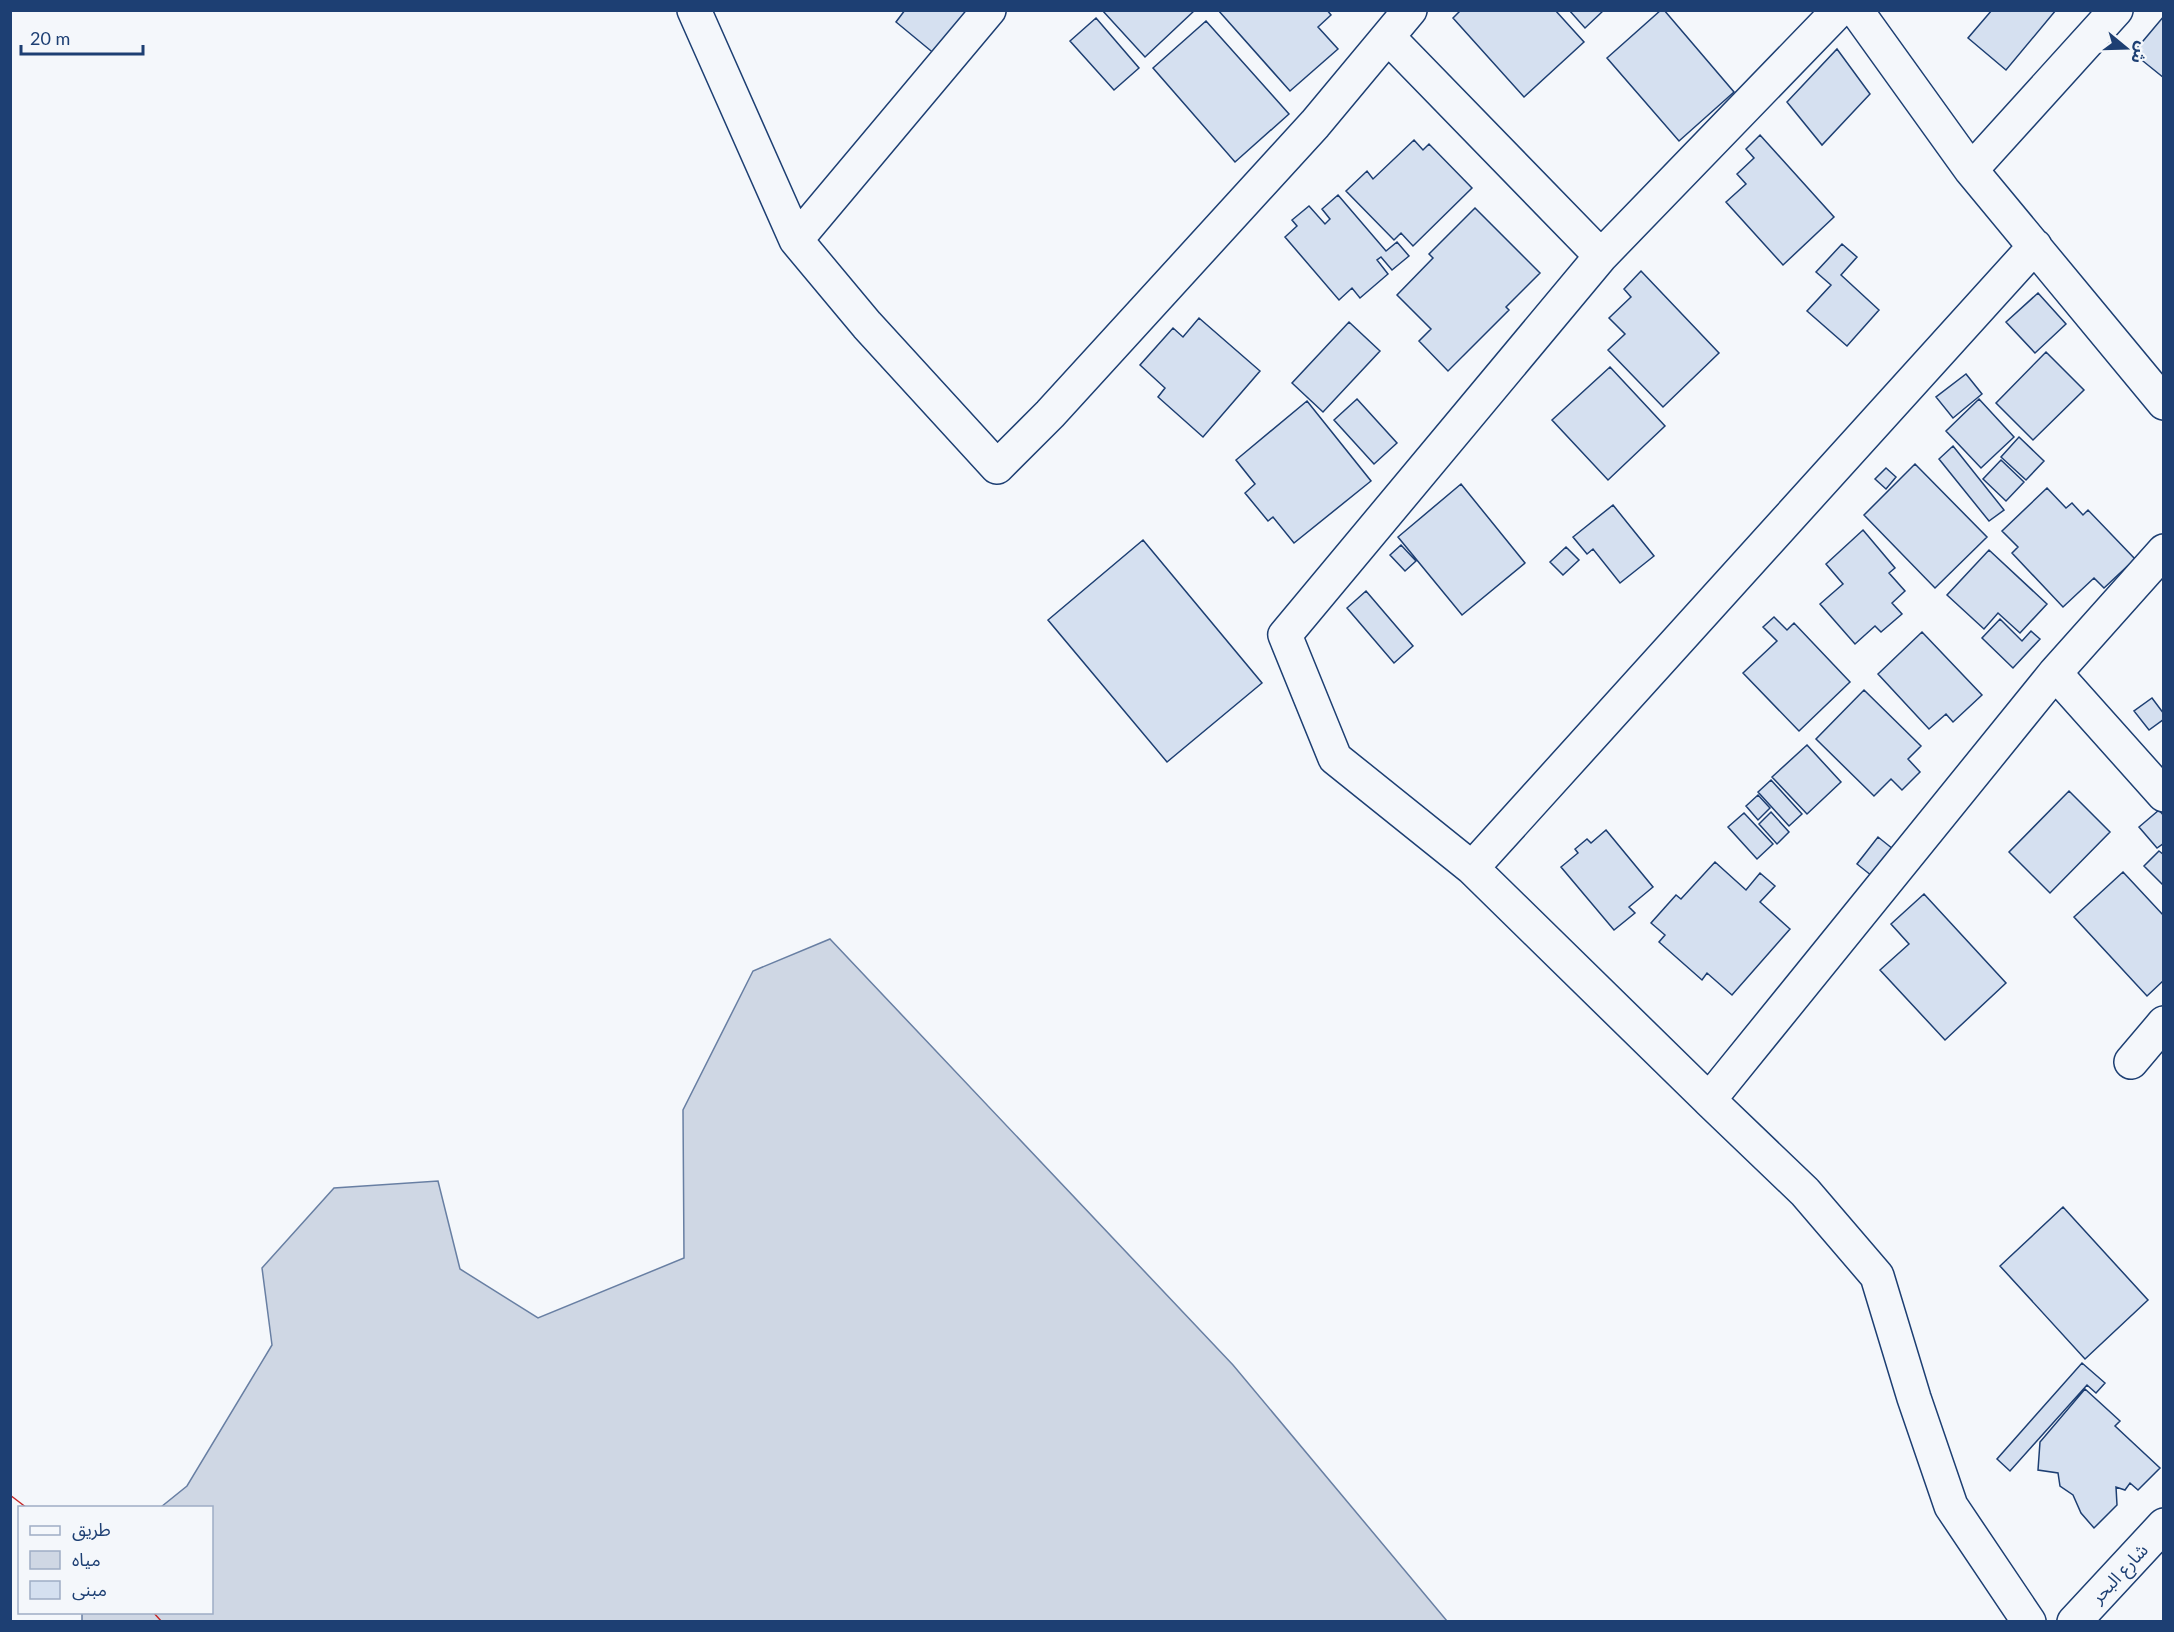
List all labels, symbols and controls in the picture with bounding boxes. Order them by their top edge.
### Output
scale bar [21,18,142,56]
north arrow [2096,18,2156,78]
text: 20 m [30,27,70,49]
text: ش [2127,39,2153,67]
legend [18,1506,213,1614]
text: طريق [72,1518,111,1541]
street label: شارع البحر [2085,1539,2155,1611]
text: مياه [72,1548,101,1570]
text: مبنى [72,1578,107,1601]

